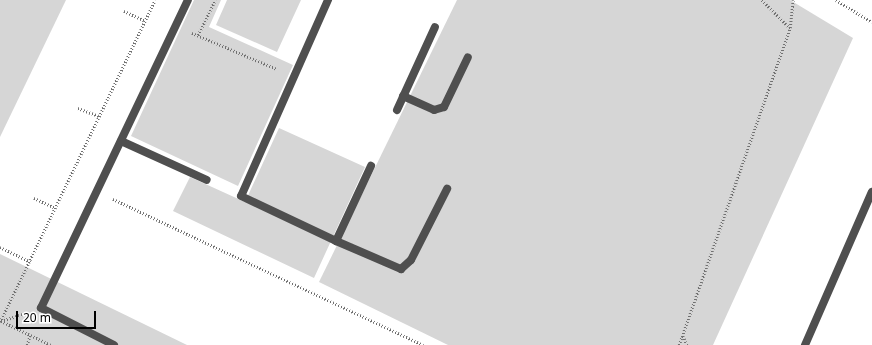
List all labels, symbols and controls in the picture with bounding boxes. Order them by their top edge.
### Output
scale bar [18,303,98,329]
text: 20 m [23,309,51,326]

